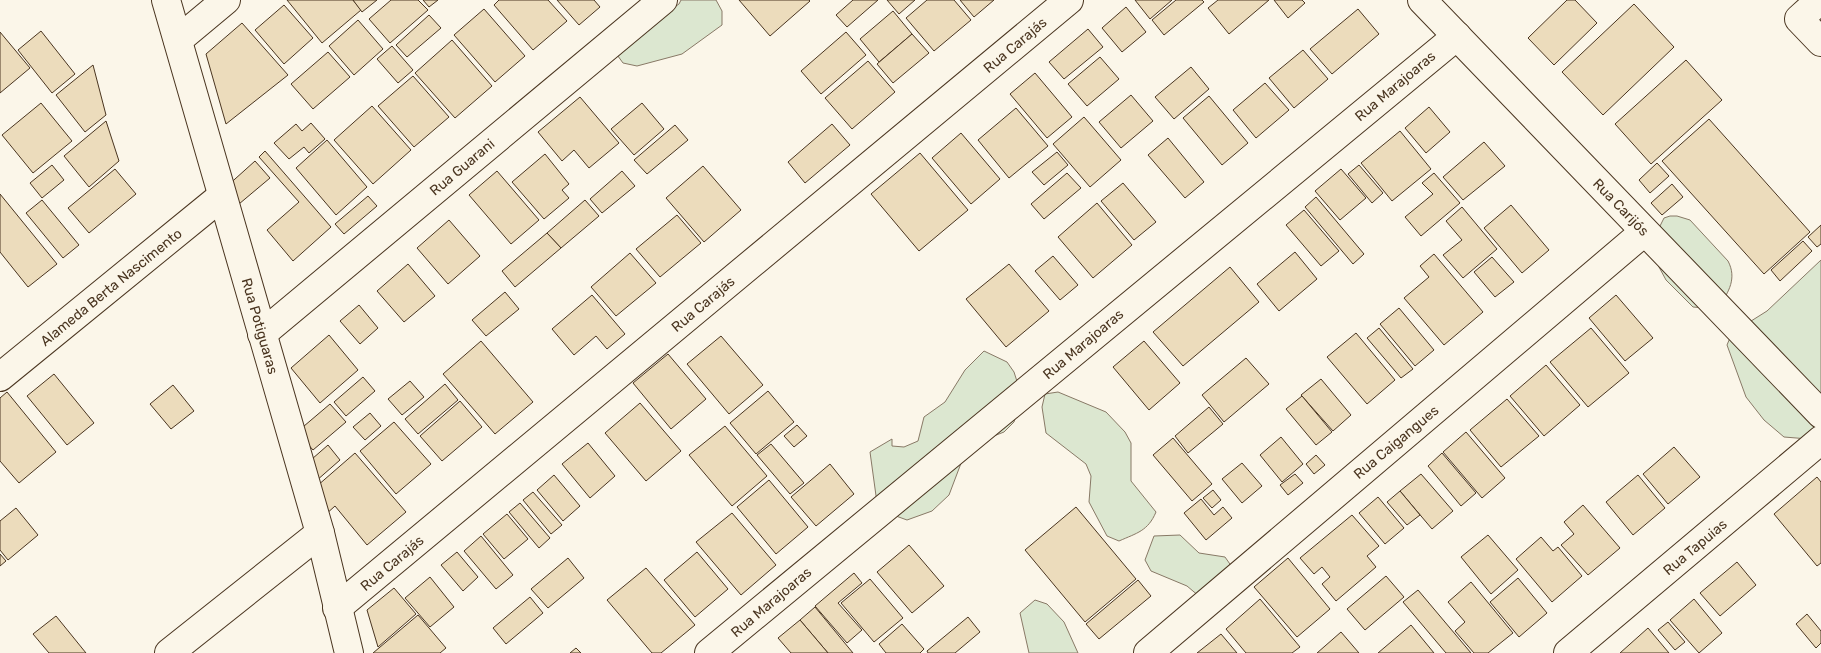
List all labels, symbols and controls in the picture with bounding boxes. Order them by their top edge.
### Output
street label: Rua Carajás [980,14,1050,77]
street label: Rua Marajoaras [1352,48,1439,125]
street label: Rua Guarani [426,135,498,199]
street label: Rua Carijós [1589,175,1652,240]
street label: Alameda Berta Nascimento [37,225,186,350]
street label: Rua Carajás [668,273,738,336]
street label: Rua Potiguaras [238,276,281,376]
street label: Rua Marajoaras [1040,306,1127,383]
street label: Rua Caigangues [1350,402,1442,483]
street label: Rua Tapuias [1660,516,1731,579]
street label: Rua Carajás [357,532,427,595]
street label: Rua Marajoaras [728,564,815,641]

